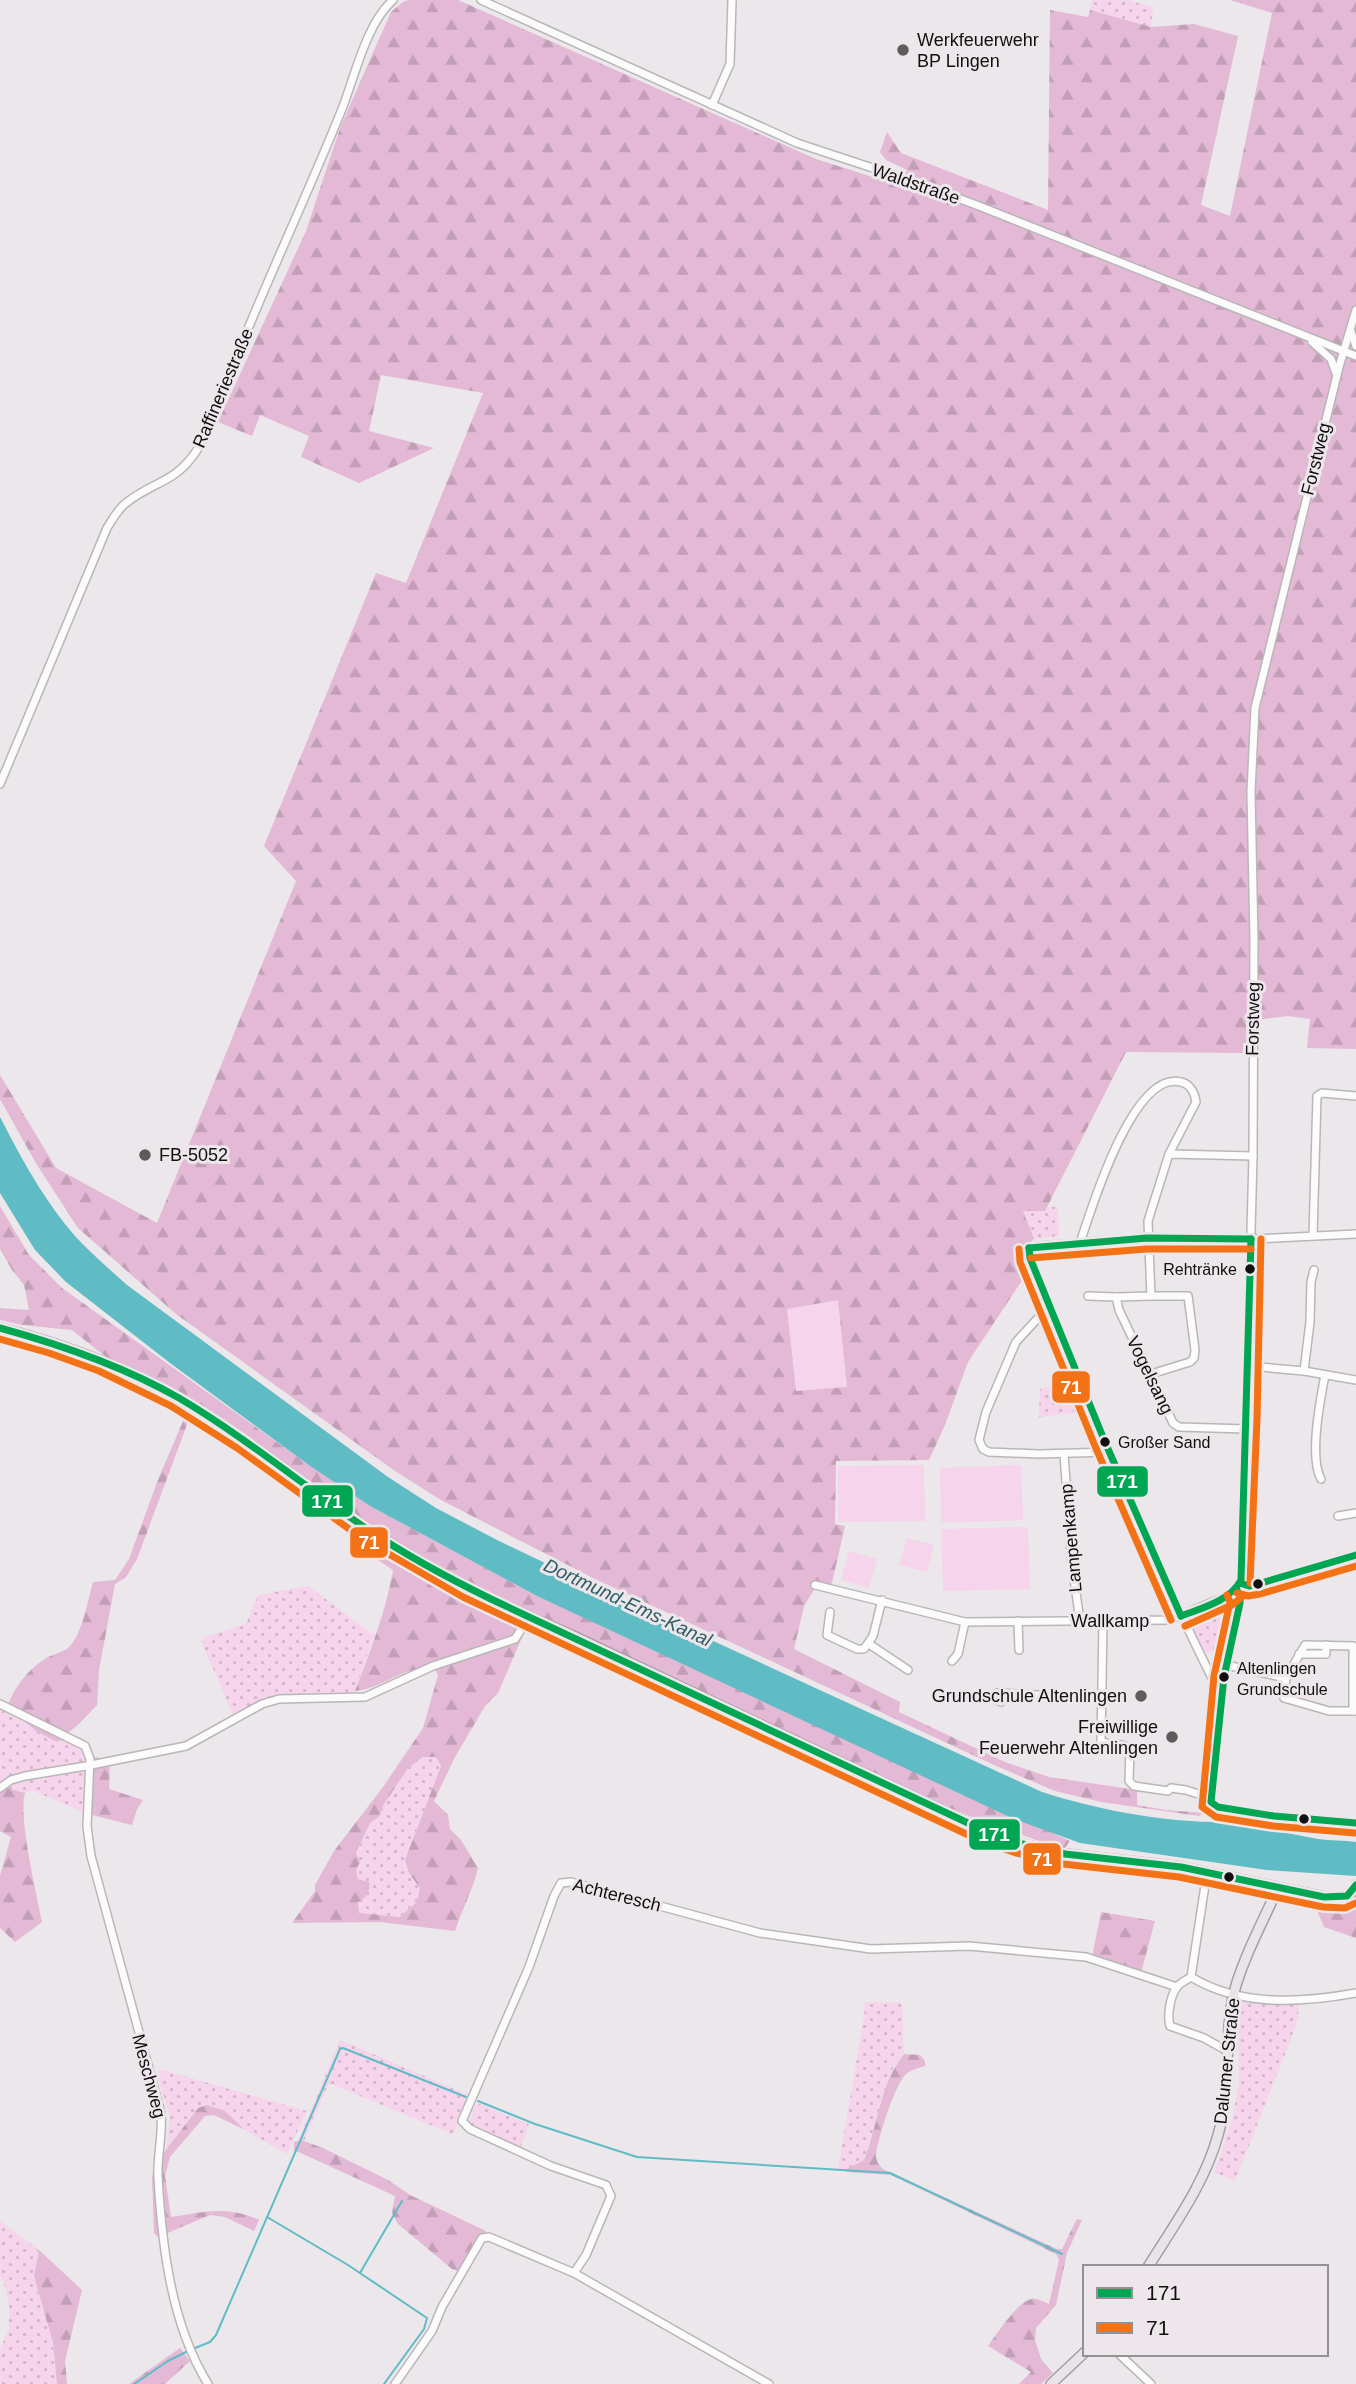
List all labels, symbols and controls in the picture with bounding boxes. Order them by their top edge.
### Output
place label: Werkfeuerwehr BP Lingen [917,30,1039,71]
marker: Werkfeuerwehr BP Lingen [895,42,911,58]
street label: Waldstraße [870,160,962,208]
street label: Raffineriestraße [189,325,257,451]
street label: Forstweg [1297,421,1335,497]
street label: Forstweg [1242,982,1264,1056]
place label: FB-5052 [159,1145,228,1165]
marker: FB-5052 [137,1147,153,1163]
place label: Rehtränke [1163,1261,1237,1278]
marker: Rehtränke [1243,1262,1257,1276]
street label: Vogelsang [1123,1333,1177,1417]
line badge: 71 [1051,1370,1091,1404]
text: 71 [1060,1377,1082,1398]
place label: Großer Sand [1118,1434,1210,1451]
marker: Großer Sand [1098,1435,1112,1449]
line badge: 171 [1096,1465,1149,1498]
text: 171 [1106,1471,1138,1492]
street label: Lampenkamp [1056,1483,1086,1593]
line badge: 171 [301,1484,354,1518]
text: 171 [311,1491,343,1512]
line badge: 71 [349,1526,389,1559]
text: 71 [358,1532,380,1553]
water label: Dortmund-Ems-Kanal [541,1554,716,1651]
unlabelled marker [1251,1577,1265,1591]
street label: Wallkamp [1071,1611,1149,1631]
place label: Altenlingen Grundschule [1237,1660,1328,1698]
marker: Altenlingen Grundschule [1217,1670,1231,1684]
place label: Grundschule Altenlingen [932,1686,1127,1706]
marker: Grundschule Altenlingen [1133,1688,1149,1704]
place label: Freiwillige Feuerwehr Altenlingen [979,1717,1158,1758]
marker: Freiwillige Feuerwehr Altenlingen [1164,1729,1180,1745]
unlabelled marker [1297,1812,1311,1826]
line badge: 171 [968,1818,1021,1851]
text: 171 [978,1824,1010,1845]
line badge: 71 [1022,1842,1062,1876]
text: 71 [1031,1849,1053,1870]
unlabelled marker [1222,1870,1236,1884]
street label: Achteresch [571,1874,663,1916]
street label: Dalumer Straße [1210,1997,1244,2125]
street label: Meschweg [128,2032,170,2120]
legend [1083,2265,1328,2356]
text: 171 [1146,2281,1181,2304]
text: 71 [1146,2316,1169,2339]

